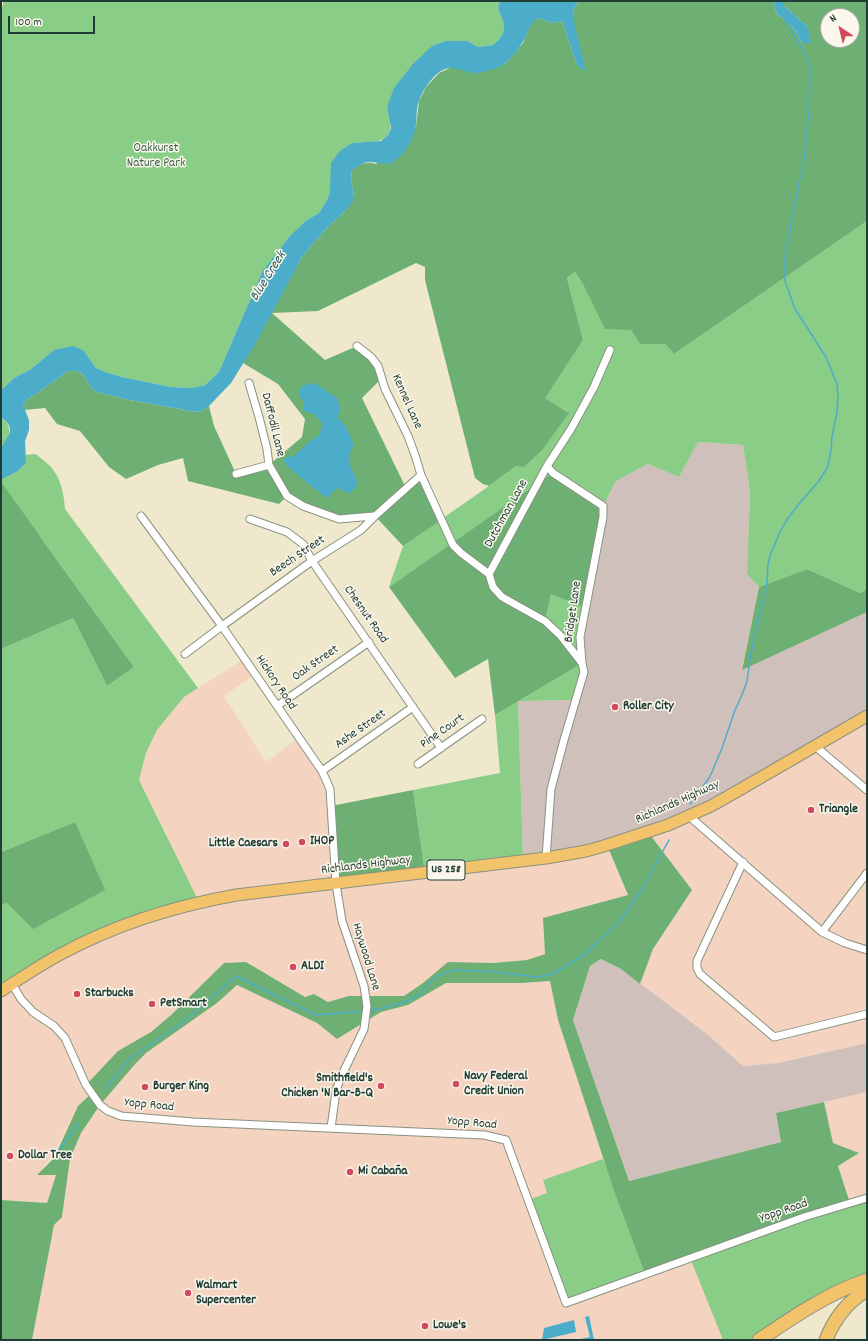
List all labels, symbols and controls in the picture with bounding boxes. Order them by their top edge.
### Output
scale bar [10,8,97,34]
north arrow [820,8,860,48]
text: N [827,11,841,27]
text: 100 m [15,14,42,31]
park label: Oakkurst Nature Park [127,141,185,172]
water label: Blue Creek [247,249,291,305]
street label: Kennel Lane [387,372,425,432]
street label: Daffodil Lane [257,392,287,458]
street label: Dutchman Lane [482,477,532,551]
street label: Beech Street [267,533,329,581]
street label: Bridget Lane [562,580,586,644]
street label: Chesnut Road [339,583,391,647]
street label: Oak Street [290,642,342,686]
street label: Hickory Road [251,653,299,713]
place label: Roller City [623,699,674,715]
marker: Roller City [610,702,620,712]
street label: Ashe Street [332,707,390,753]
street label: Pine Court [418,711,468,753]
street label: Richlands Highway [634,778,722,828]
place label: Triangle [819,802,858,818]
marker: Triangle [806,805,816,815]
place label: IHOP [310,834,334,850]
place label: Little Caesars [209,836,278,852]
marker: IHOP [297,837,307,847]
marker: Little Caesars [281,839,291,849]
street label: Richlands Highway [320,853,412,879]
road number: US 258 [427,860,465,880]
street label: Haywood Lane [347,921,383,993]
place label: ALDI [301,959,324,975]
marker: ALDI [288,962,298,972]
place label: Starbucks [85,986,134,1002]
marker: Starbucks [72,989,82,999]
place label: PetSmart [160,996,207,1012]
marker: PetSmart [147,999,157,1009]
place label: Navy Federal Credit Union [464,1069,528,1100]
place label: Smithfield's Chicken 'N Bar-B-Q [281,1071,373,1102]
place label: Burger King [153,1079,209,1095]
marker: Navy Federal Credit Union [451,1079,461,1089]
marker: Smithfield's Chicken 'N Bar-B-Q [376,1081,386,1091]
marker: Burger King [140,1082,150,1092]
street label: Yopp Road [123,1096,175,1116]
street label: Yopp Road [447,1114,497,1134]
place label: Dollar Tree [18,1148,72,1164]
marker: Dollar Tree [5,1151,15,1161]
place label: Mi Cabaña [358,1164,407,1180]
marker: Mi Cabaña [345,1167,355,1177]
street label: Yopp Road [758,1197,810,1227]
place label: Walmart Supercenter [196,1278,256,1309]
marker: Walmart Supercenter [183,1288,193,1298]
place label: Lowe's [433,1318,466,1334]
marker: Lowe's [420,1321,430,1331]

